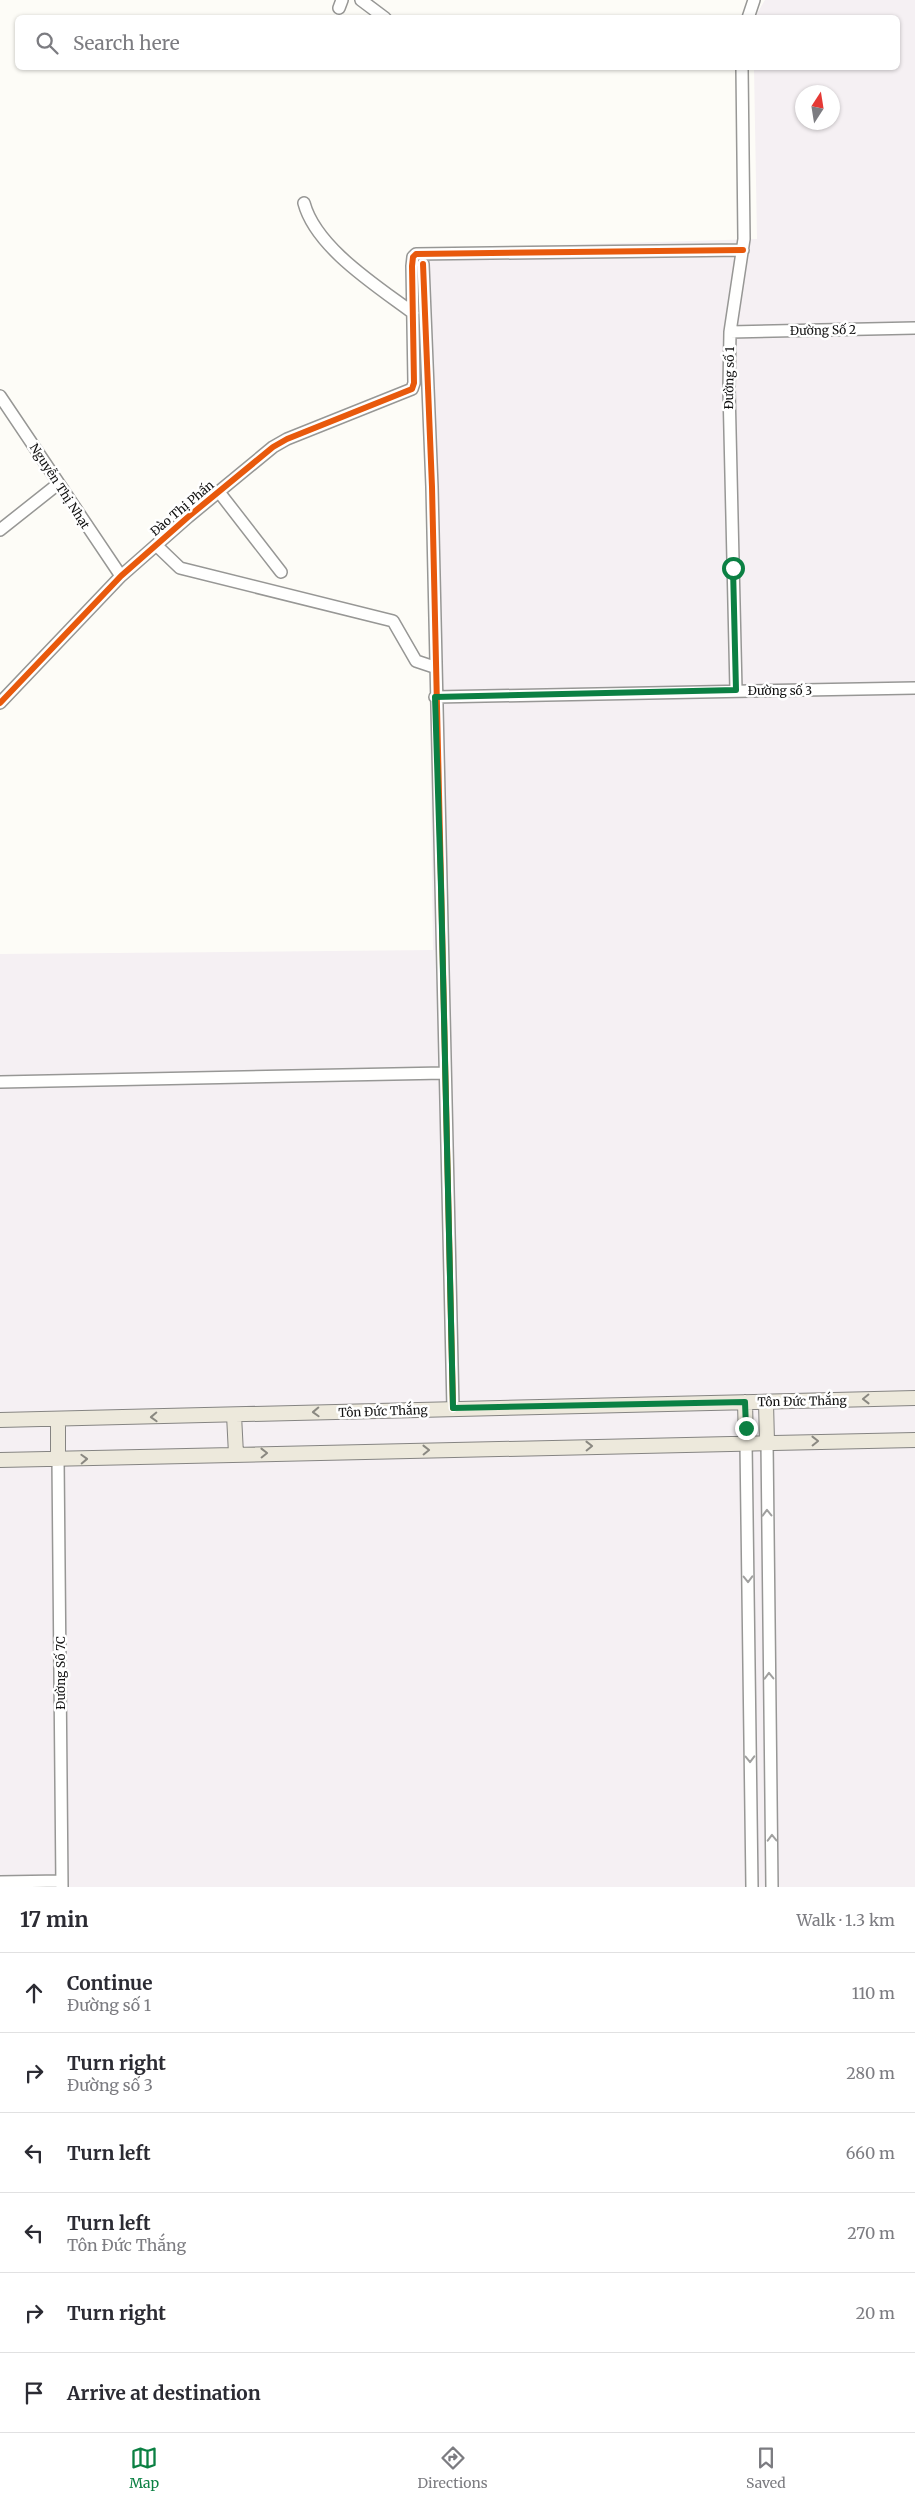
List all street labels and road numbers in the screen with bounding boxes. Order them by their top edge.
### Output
street label: Đường Số 2 [790,322,856,338]
street label: Đường số 1 [721,346,737,410]
street label: Nguyễn Thị Nhạt [27,440,93,532]
street label: Đào Thị Phấn [147,477,217,539]
street label: Đường số 3 [748,683,812,698]
street label: Tôn Đức Thắng [757,1391,848,1409]
street label: Tôn Đức Thắng [338,1400,429,1420]
street label: Đường Số 7C [53,1636,68,1710]

